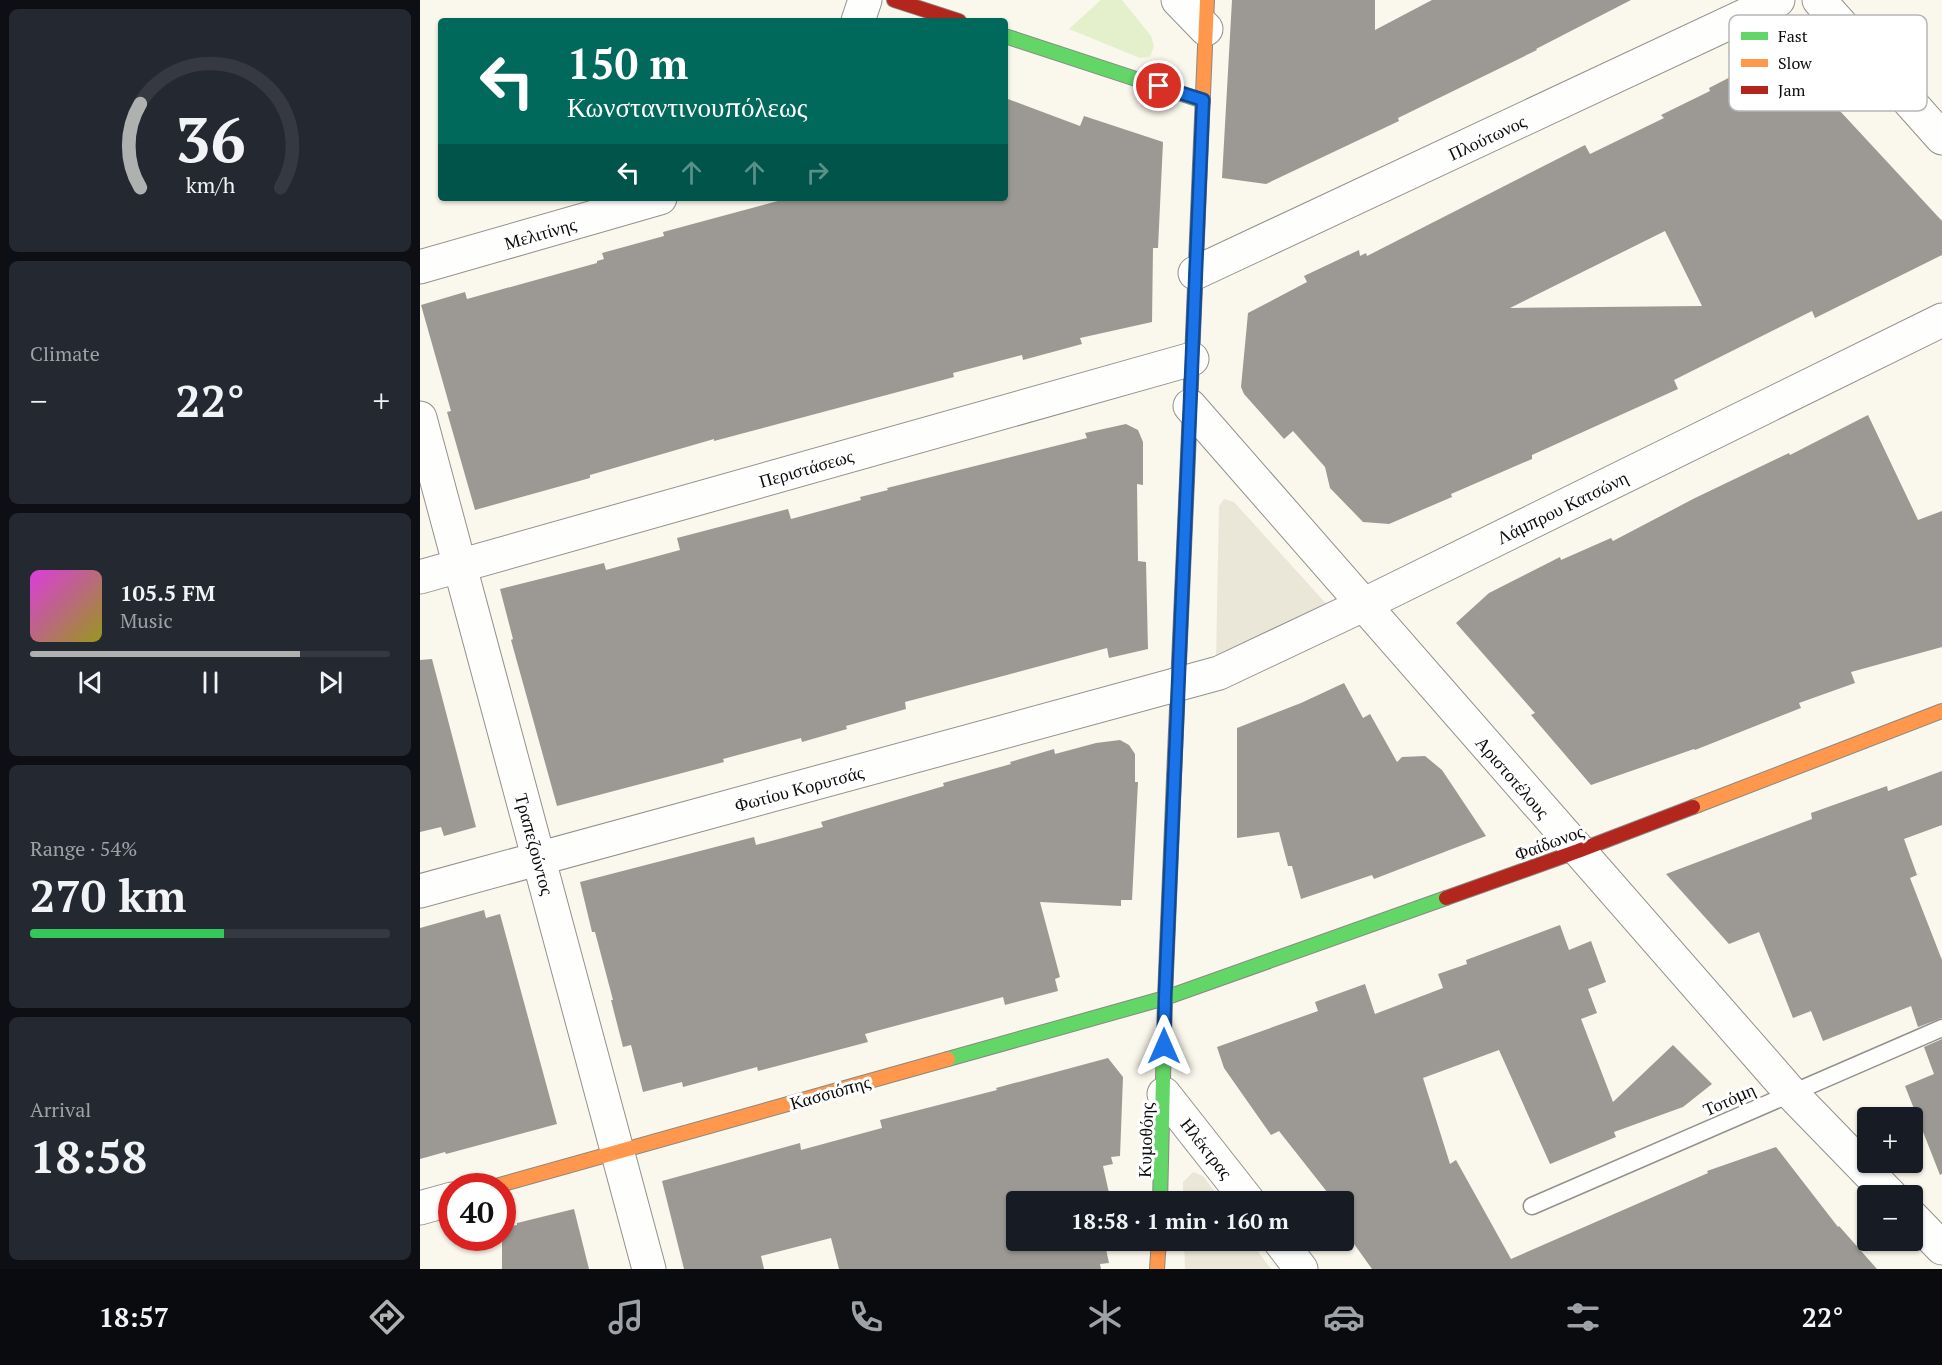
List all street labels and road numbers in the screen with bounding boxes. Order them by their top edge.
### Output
street label: Πλούτωνος [1444,109,1530,165]
street label: Μελιτίνης [501,211,579,255]
street label: Περιστάσεως [756,443,856,493]
street label: Λάμπρου Κατσώνη [1492,465,1632,549]
street label: Αριστοτέλους [1471,731,1555,823]
street label: Φωτίου Κορυτσάς [732,759,866,817]
street label: Τραπεζούντος [510,791,560,897]
street label: Φαίδωνος [1511,818,1587,866]
street label: Κασσιόπης [787,1069,873,1115]
street label: Τοτόμη [1699,1077,1759,1121]
street label: Κυμοθόης [1132,1102,1158,1178]
street label: Ηλέκτρας [1176,1113,1238,1183]

